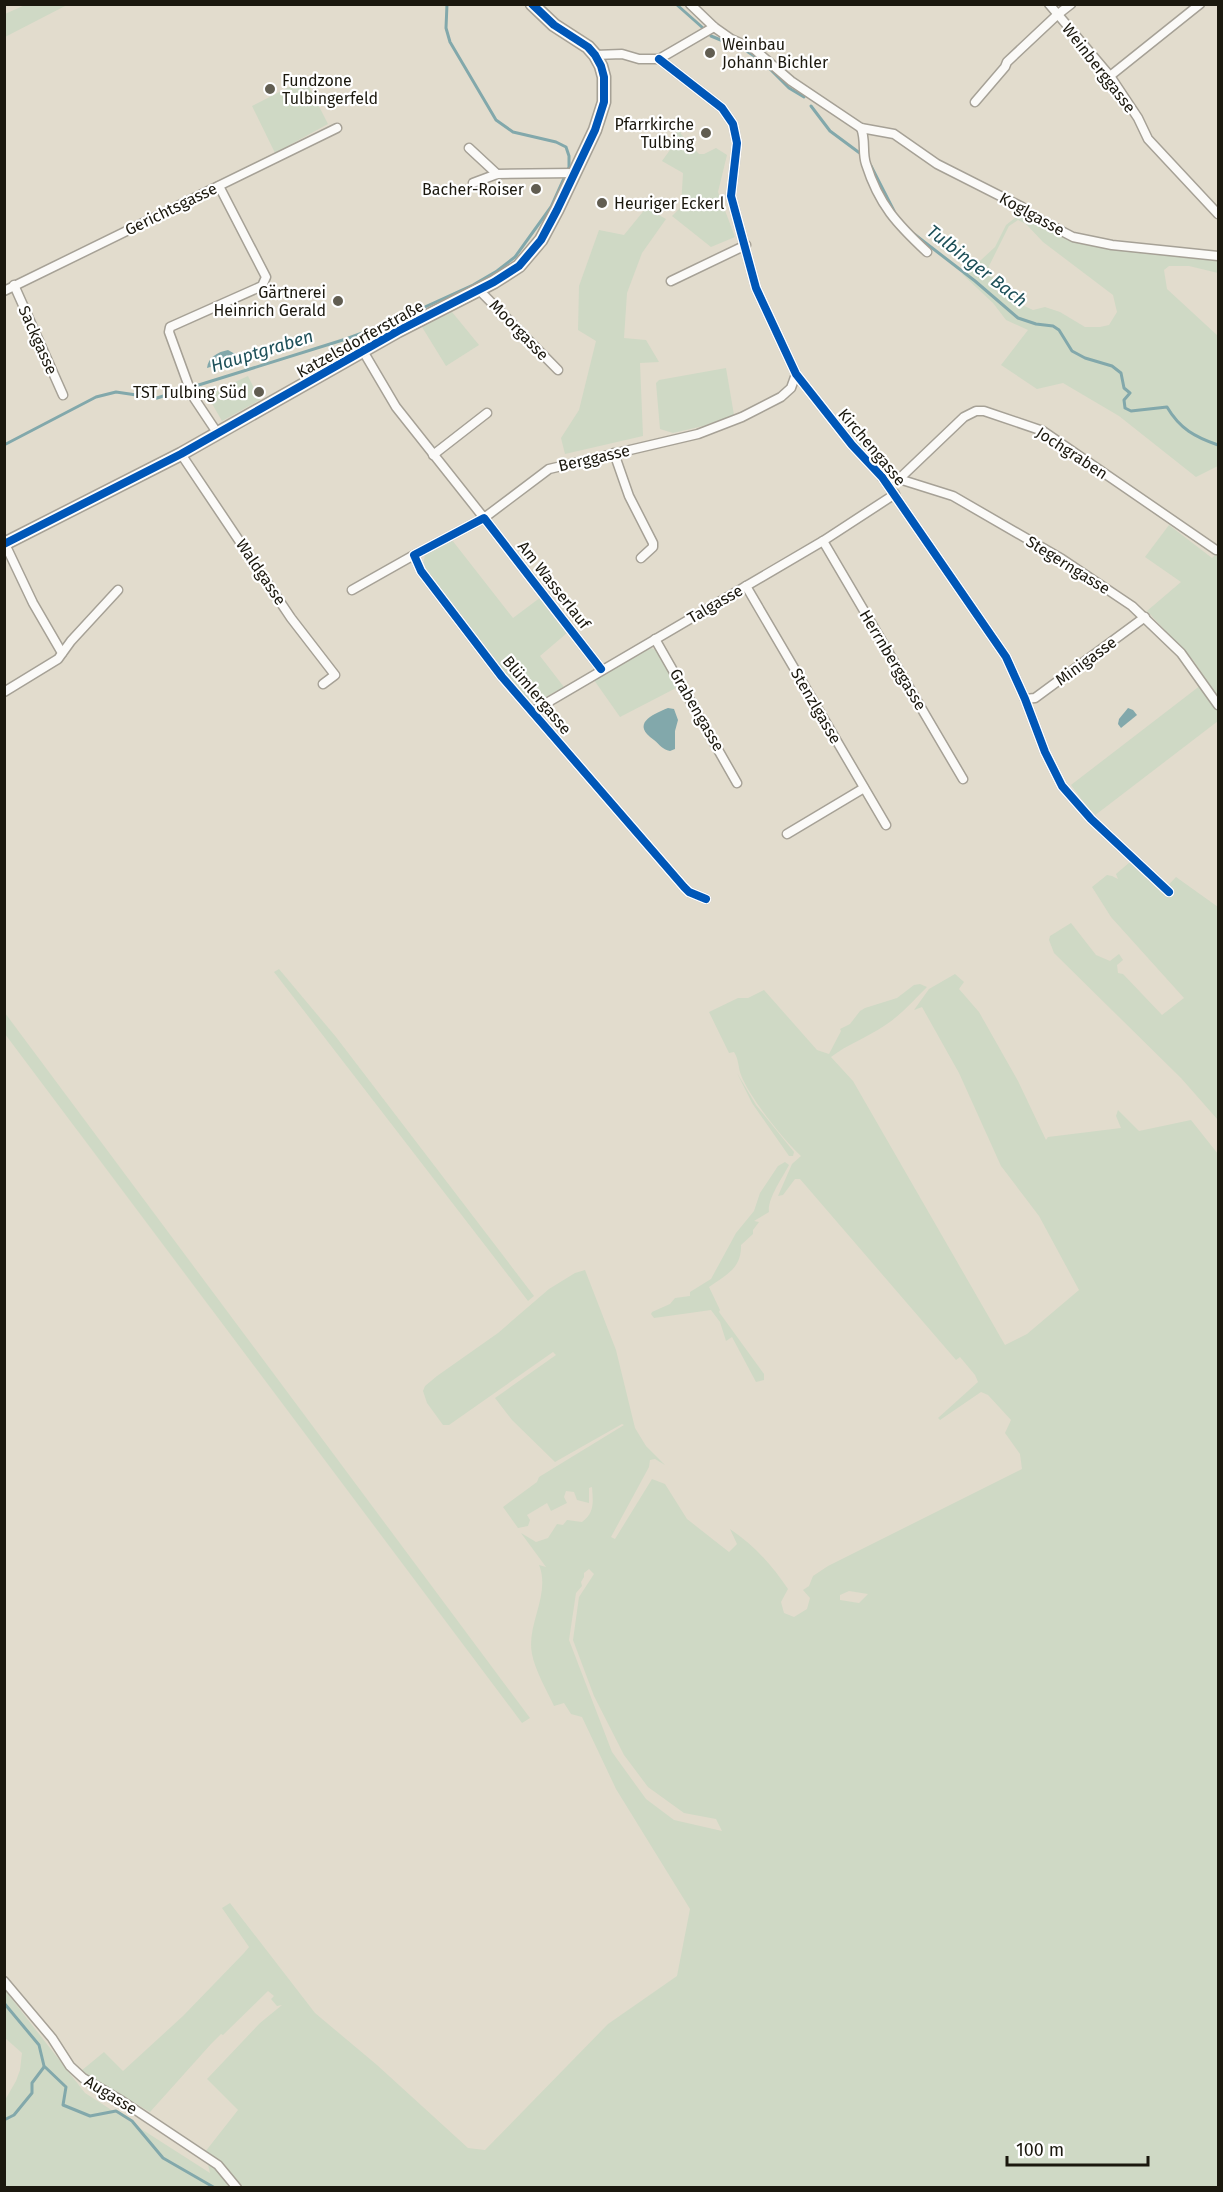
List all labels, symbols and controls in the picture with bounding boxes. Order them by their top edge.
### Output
street label: Weinberggasse [1058,20,1140,116]
place label: Weinbau Johann Bichler [722,35,829,72]
marker: Weinbau Johann Bichler [703,46,717,60]
place label: Fundzone Tulbingerfeld [282,71,378,108]
marker: Fundzone Tulbingerfeld [263,82,277,96]
place label: Pfarrkirche Tulbing [615,115,695,152]
marker: Pfarrkirche Tulbing [699,126,713,140]
street label: Gerichtsgasse [122,179,220,239]
place label: Bacher-Roiser [422,180,525,199]
marker: Bacher-Roiser [529,182,543,196]
street label: Koglgasse [996,188,1068,240]
place label: Heuriger Eckerl [614,194,725,213]
marker: Heuriger Eckerl [595,196,609,210]
water label: Tulbinger Bach [922,220,1032,312]
place label: Gärtnerei Heinrich Gerald [213,283,326,320]
marker: Gärtnerei Heinrich Gerald [331,294,345,308]
street label: Katzelsdorferstraße [293,296,427,382]
street label: Moorgasse [485,296,553,364]
street label: Sackgasse [14,303,62,377]
water label: Hauptgraben [208,325,316,377]
place label: TST Tulbing Süd [133,383,247,402]
marker: TST Tulbing Süd [252,385,266,399]
street label: Kirchengasse [834,405,910,489]
street label: Jochgraben [1033,423,1111,483]
street label: Berggasse [556,441,632,475]
street label: Stegerngasse [1023,532,1113,598]
street label: Waldgasse [232,535,290,609]
street label: Am Wasserlauf [514,537,595,634]
street label: Talgasse [684,581,746,627]
street label: Herrnberggasse [856,606,930,714]
street label: Minigasse [1052,632,1120,690]
street label: Blümlergasse [499,652,575,738]
street label: Grabengasse [666,665,728,755]
street label: Stenzlgasse [787,665,845,747]
street label: Augasse [81,2071,141,2119]
scale bar [1007,2129,1148,2167]
text: 100 m [1016,2139,1064,2161]

